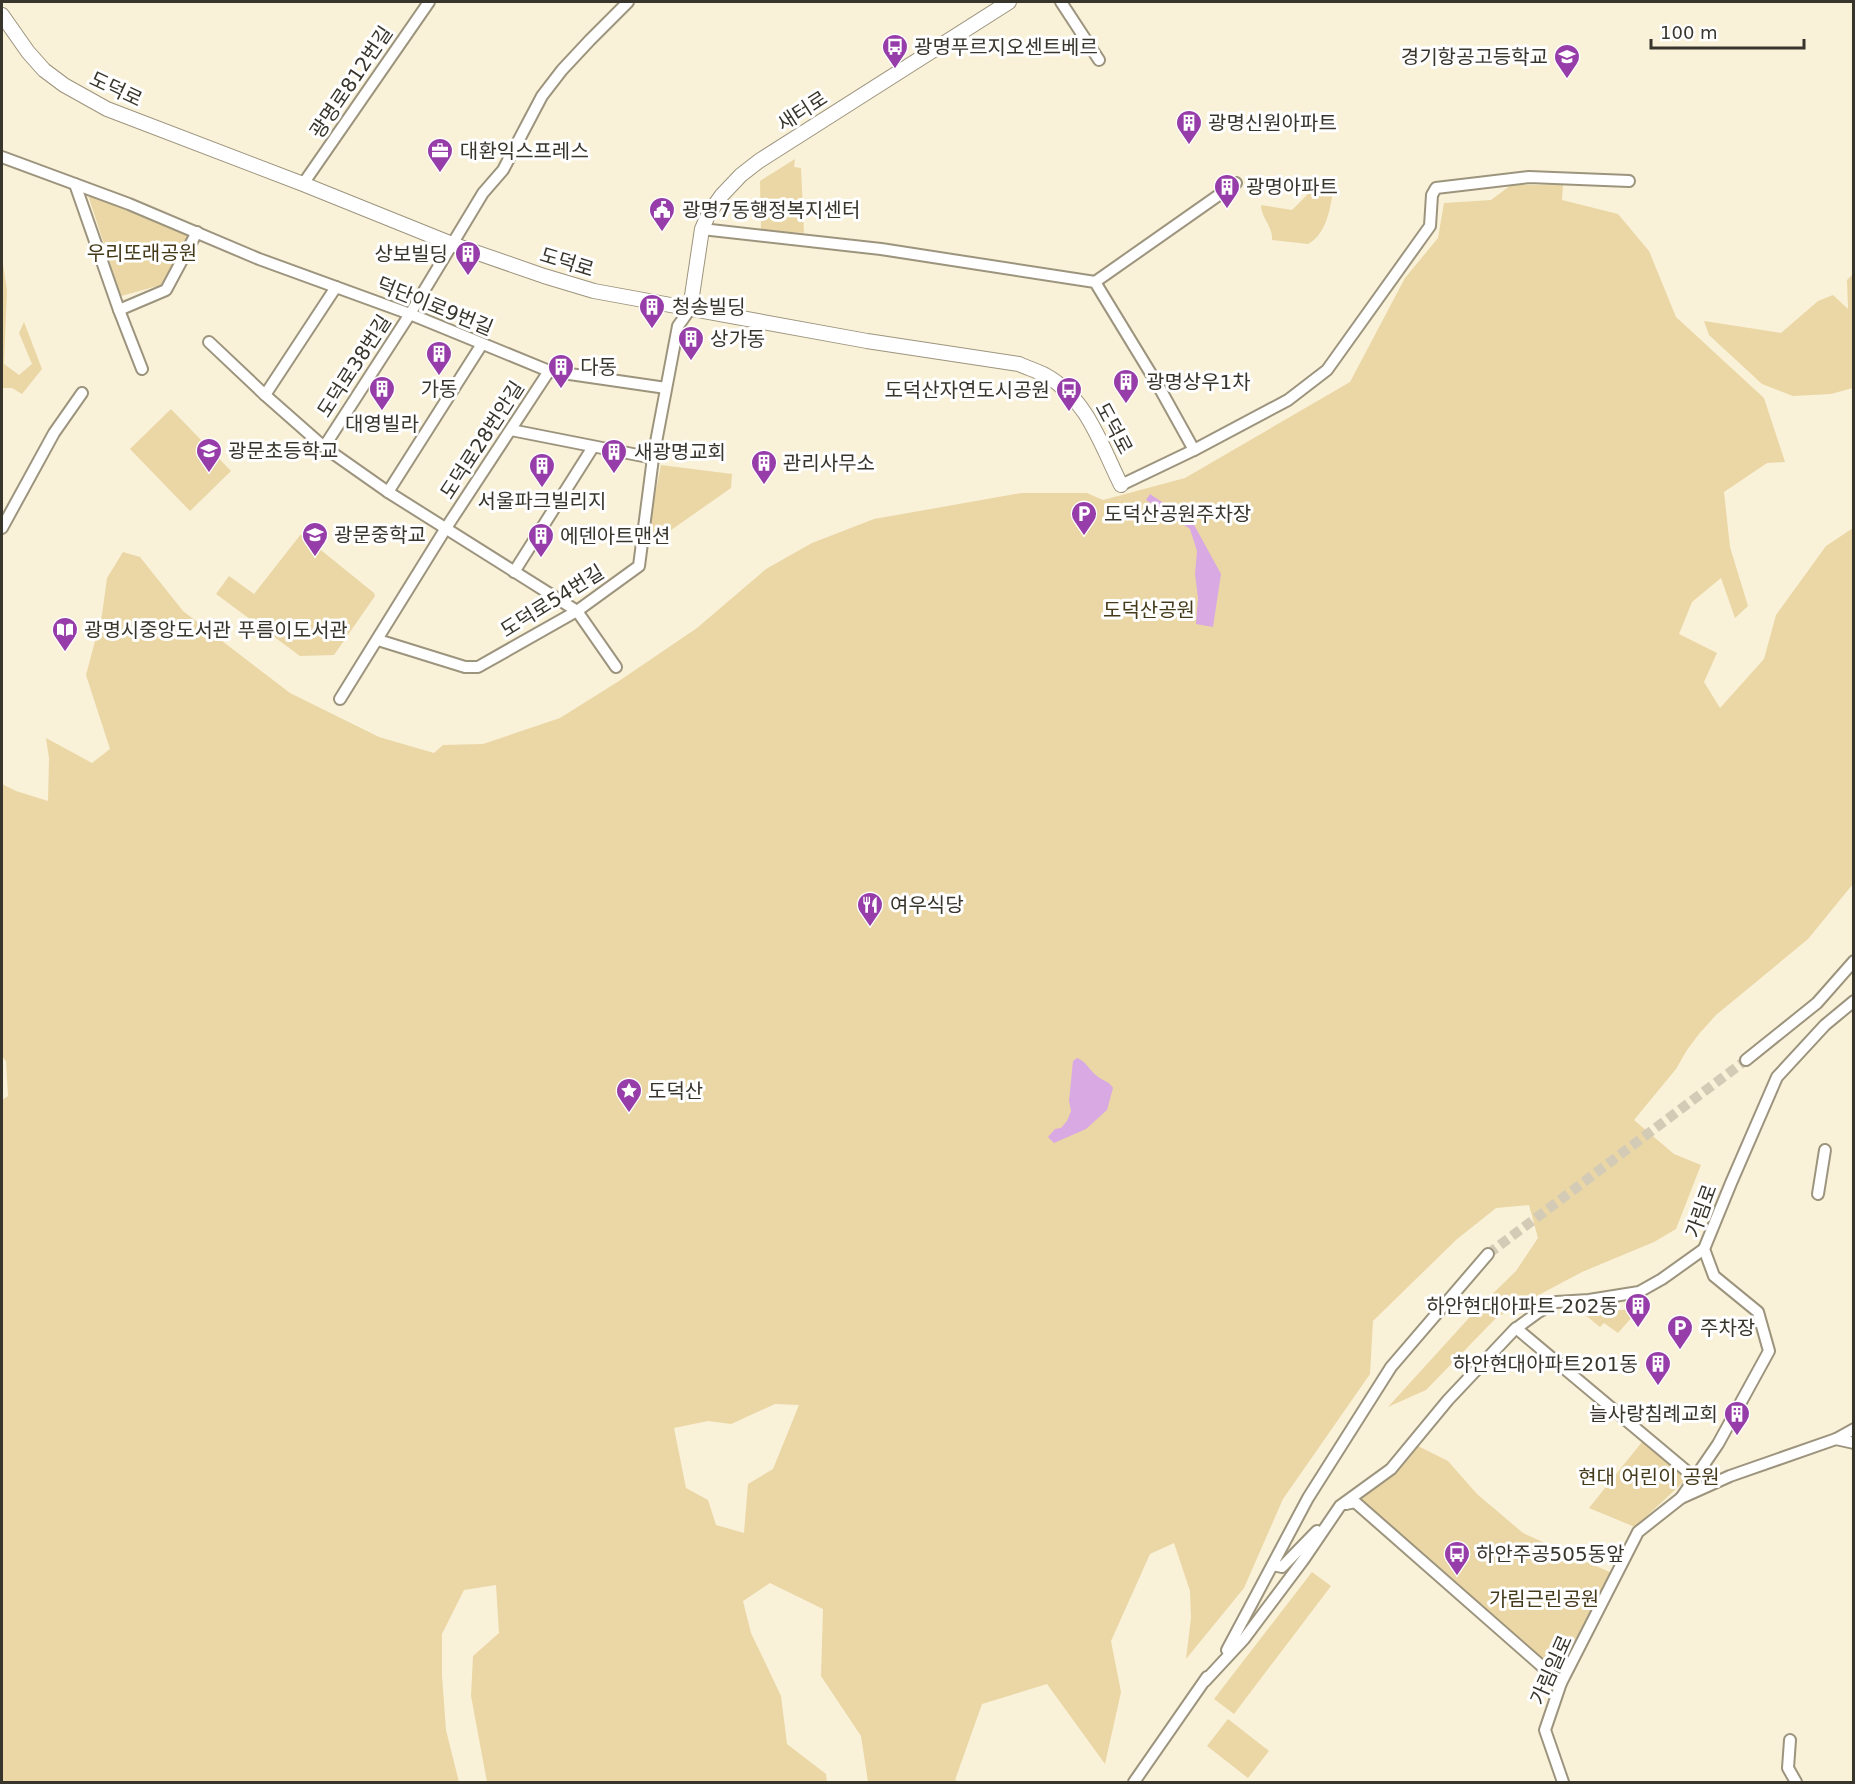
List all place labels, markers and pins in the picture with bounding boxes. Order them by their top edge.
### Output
bus stop icon: 광명푸르지오센트베르 [880,32,910,70]
place label: 광명푸르지오센트베르 [914,35,1098,59]
school or university icon: 경기항공고등학교 [1552,42,1582,80]
place label: 경기항공고등학교 [1401,45,1548,69]
building icon: 광명신원아파트 [1174,108,1204,146]
place label: 광명신원아파트 [1208,111,1337,135]
office icon: 대환익스프레스 [425,136,455,174]
place label: 대환익스프레스 [460,139,589,163]
building icon: 광명아파트 [1212,172,1242,210]
place label: 광명아파트 [1246,175,1338,199]
public building icon: 광명7동행정복지센터 [647,195,677,233]
place label: 광명7동행정복지센터 [682,198,860,222]
building icon: 상보빌딩 [453,239,483,277]
place label: 상보빌딩 [374,242,448,266]
building icon: 청송빌딩 [637,292,667,330]
place label: 청송빌딩 [672,295,746,319]
building icon: 상가동 [676,324,706,362]
place label: 상가동 [710,327,765,351]
building icon: 가동 [424,339,454,377]
building icon: 다동 [546,352,576,390]
place label: 다동 [580,355,617,379]
building icon: 광명상우1차 [1111,367,1141,405]
place label: 광명상우1차 [1146,370,1251,394]
building icon: 대영빌라 [367,374,397,412]
bus stop icon: 도덕산자연도시공원 [1054,375,1084,413]
place label: 가동 [421,377,457,401]
place label: 도덕산자연도시공원 [884,378,1050,402]
place label: 대영빌라 [345,412,419,436]
school or university icon: 광문초등학교 [194,436,224,474]
building icon: 새광명교회 [599,437,629,475]
place label: 광문초등학교 [228,439,338,463]
place label: 새광명교회 [634,440,726,464]
building icon: 관리사무소 [749,448,779,486]
building icon: 서울파크빌리지 [527,451,557,489]
place label: 관리사무소 [783,451,875,475]
place label: 서울파크빌리지 [478,489,606,513]
parking icon: 도덕산공원주차장 [1069,499,1099,537]
place label: 도덕산공원주차장 [1104,502,1251,526]
school or university icon: 광문중학교 [300,520,330,558]
building icon: 에덴아트맨션 [526,521,556,559]
place label: 광문중학교 [334,523,426,547]
place label: 에덴아트맨션 [560,524,670,548]
library icon: 광명시중앙도서관 푸름이도서관 [50,615,80,653]
place label: 광명시중앙도서관 푸름이도서관 [84,618,348,642]
restaurant icon: 여우식당 [855,890,885,928]
place label: 여우식당 [890,893,964,917]
place icon: 도덕산 [614,1076,644,1114]
place label: 도덕산 [648,1079,703,1103]
building icon: 하안현대아파트 202동 [1623,1291,1653,1329]
place label: 하안현대아파트 202동 [1426,1294,1618,1318]
parking icon: 주차장 [1665,1313,1695,1351]
place label: 주차장 [1700,1316,1755,1340]
building icon: 하안현대아파트201동 [1643,1349,1673,1387]
place label: 하안현대아파트201동 [1453,1352,1638,1376]
building icon: 늘사랑침례교회 [1722,1399,1752,1437]
place label: 늘사랑침례교회 [1589,1402,1718,1426]
bus stop icon: 하안주공505동앞 [1442,1539,1472,1577]
place label: 하안주공505동앞 [1476,1542,1625,1566]

